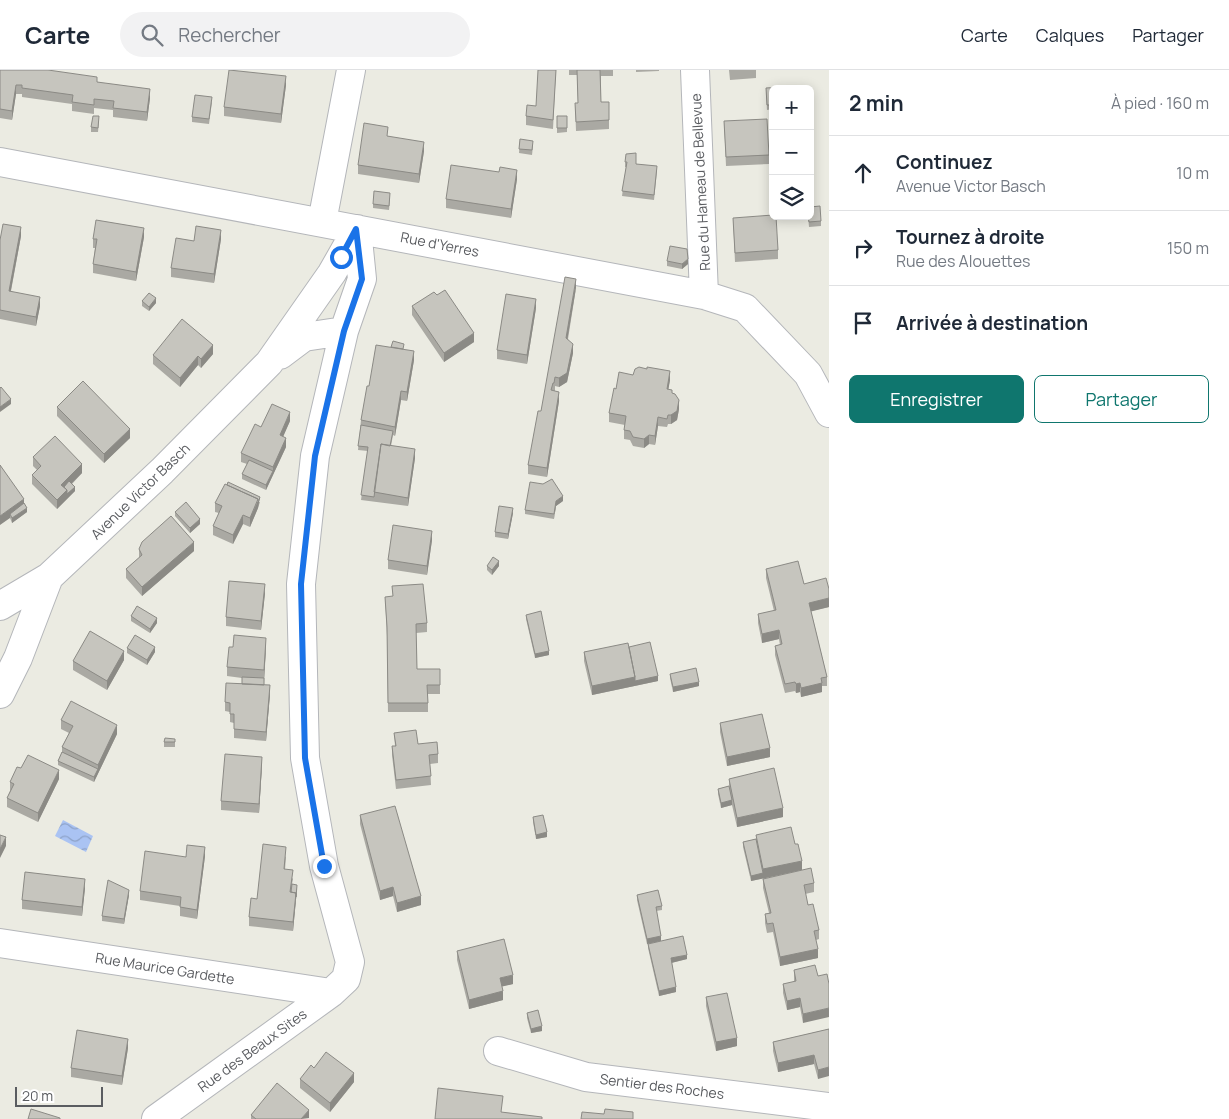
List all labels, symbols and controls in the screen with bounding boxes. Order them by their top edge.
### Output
search box [120,12,470,57]
text: Carte [25,18,90,51]
icon: search [138,21,166,49]
text: Rechercher [178,22,281,48]
text: Carte [961,23,1008,47]
text: Calques [1036,23,1104,47]
text: Partager [1132,23,1204,47]
map controls [769,85,814,220]
button: + [769,85,814,130]
text: 2 min [849,89,904,117]
text: À pied · 160 m [1111,92,1209,114]
street label: Rue du Hameau de Bellevue [686,93,714,271]
button: − [769,130,814,175]
text: Continuez [896,149,993,175]
icon: ahead [849,159,877,187]
text: 10 m [1176,162,1209,184]
button: layers [769,175,814,220]
text: Avenue Victor Basch [896,175,1046,197]
text: Tournez à droite [896,224,1044,250]
street label: Rue d'Yerres [399,227,481,261]
icon: right [849,234,877,262]
text: 150 m [1167,237,1209,259]
route start [330,246,353,269]
text: Rue des Alouettes [896,250,1030,272]
icon: arrive [849,309,877,337]
text: Arrivée à destination [896,310,1088,336]
button: Enregistrer [849,375,1024,423]
button: Partager [1034,375,1209,423]
street label: Avenue Victor Basch [86,439,194,543]
route end [313,855,336,878]
street label: Rue Maurice Gardette [94,948,236,988]
street label: Rue des Beaux Sites [194,1004,310,1096]
street label: Sentier des Roches [599,1069,725,1103]
scale bar [15,1084,102,1107]
text: 20 m [22,1086,53,1105]

